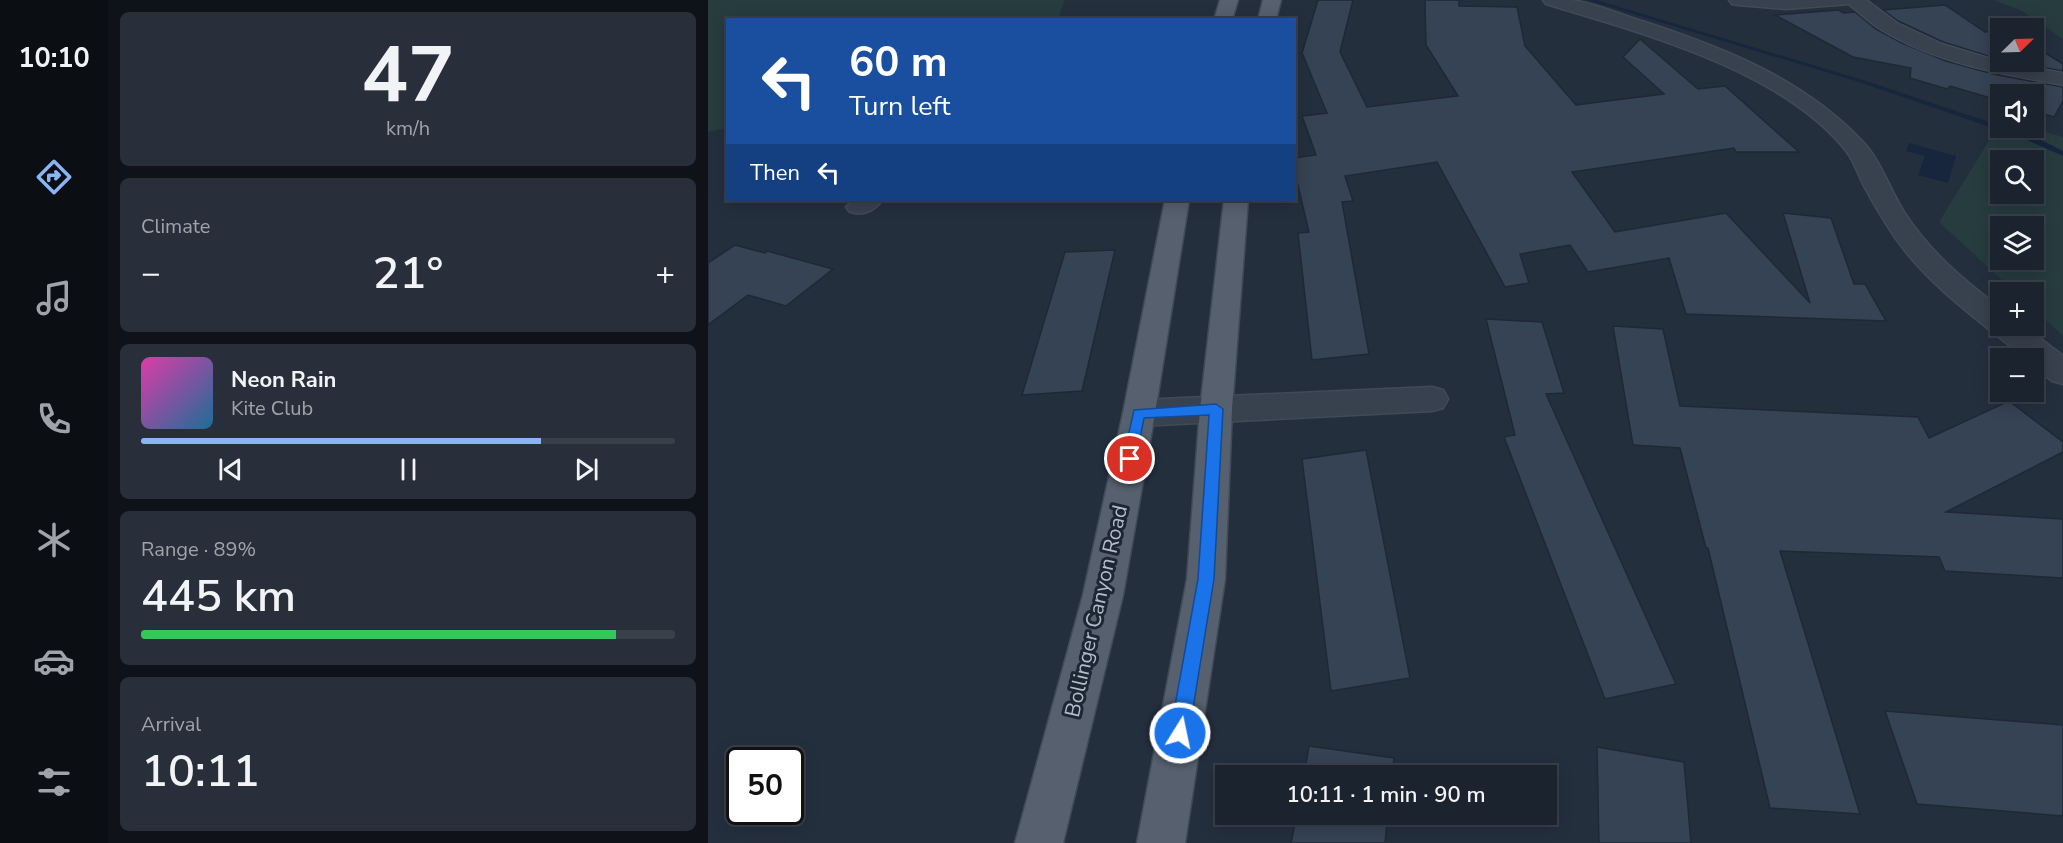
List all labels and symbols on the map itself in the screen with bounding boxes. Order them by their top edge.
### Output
north arrow [1990,18,2044,72]
pin [1104,433,1155,484]
street label: Bollinger Canyon Road [1058,502,1134,720]
position arrow [1148,701,1212,765]
speed limit sign: 50 [726,747,804,825]

